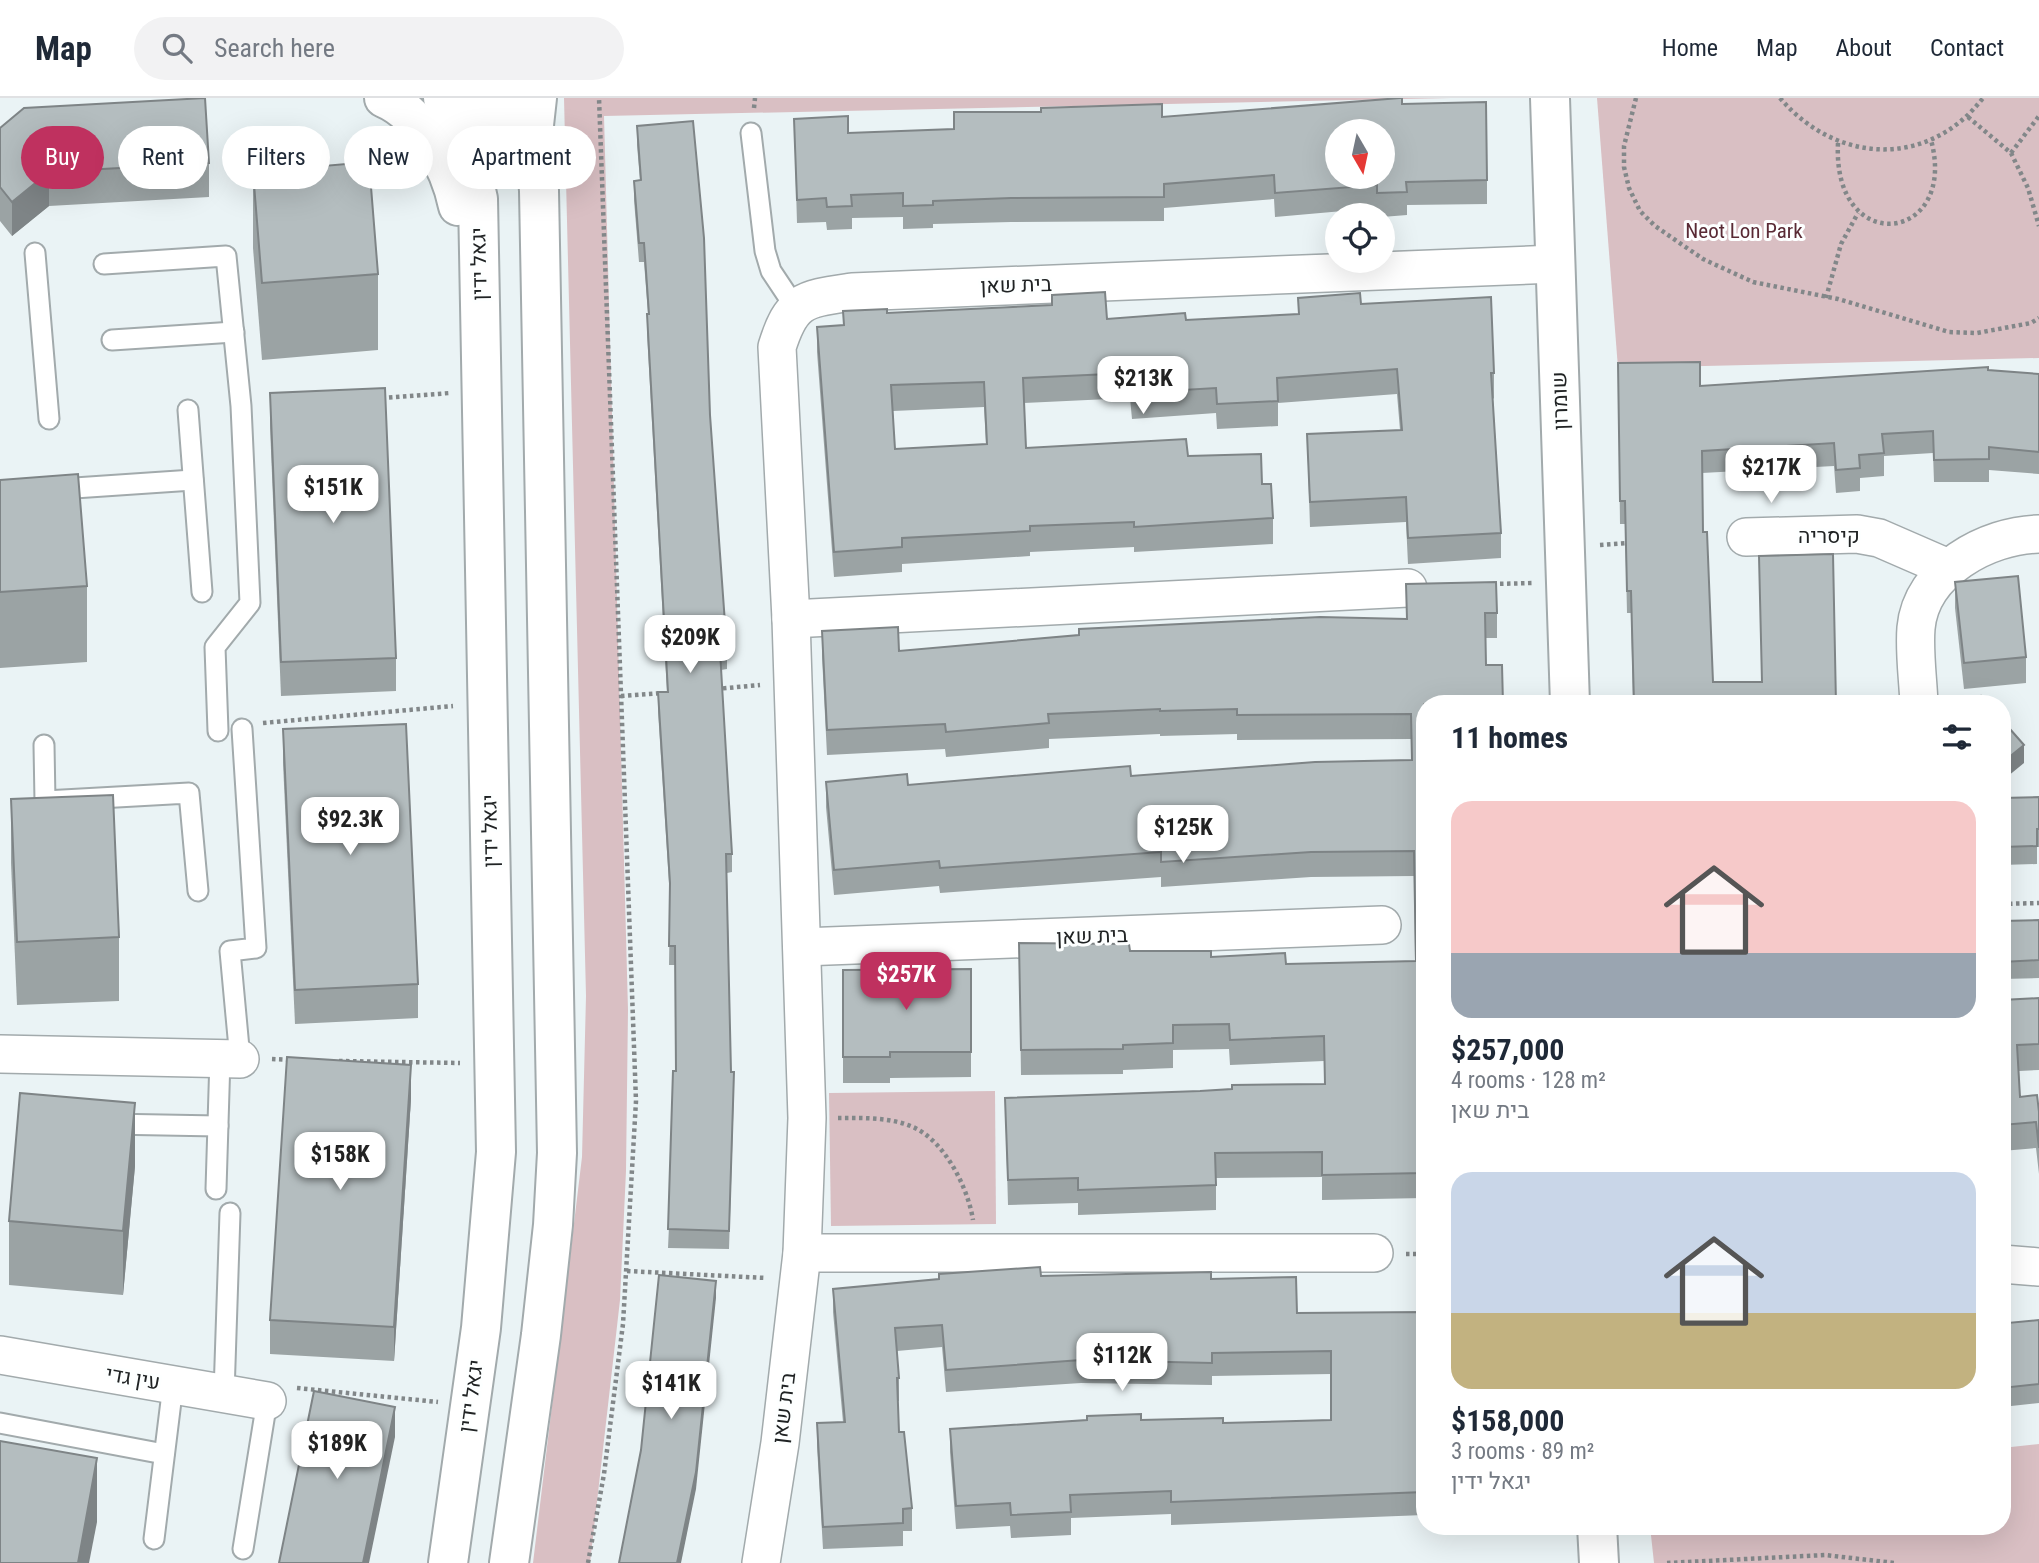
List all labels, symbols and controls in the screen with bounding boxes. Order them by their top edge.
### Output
search box [134,17,624,80]
text: Map [35,29,92,68]
icon: search [158,29,196,67]
text: Search here [214,33,335,63]
text: Home [1662,34,1718,62]
text: Map [1756,34,1798,62]
text: About [1836,34,1892,62]
text: Contact [1930,34,2004,62]
north arrow [1325,119,1395,189]
map controls [1325,119,1395,273]
chip: Buy [21,126,104,189]
chip: Rent [118,126,208,189]
chip: Filters [222,126,330,189]
chip: New [344,126,433,189]
chip: Apartment [447,126,596,189]
button: locate [1325,203,1395,273]
park label: Neot Lon Park [1685,219,1803,243]
street label: יגאל ידין [466,227,492,301]
street label: בית שאן [980,272,1052,298]
pin: $213K [1094,356,1192,416]
text: $213K [1113,365,1173,392]
street label: שומרון [1547,371,1573,431]
pin: $217K [1722,446,1820,505]
text: $217K [1741,454,1801,481]
pin: $151K [284,466,382,525]
text: $151K [303,474,363,501]
street label: קיסריה [1798,524,1860,548]
pin: $209K [641,616,739,675]
text: $209K [660,624,720,651]
icon: filters [1938,718,1976,756]
text: 11 homes [1451,720,1568,755]
street label: יגאל ידין [477,794,503,868]
pin: $92.3K [293,798,407,857]
text: $92.3K [317,806,383,833]
pin: $125K [1134,806,1232,865]
text: $125K [1153,814,1213,841]
icon: home [1651,847,1777,973]
street label: בית שאן [1056,923,1128,949]
pin: $257K [857,953,955,1012]
text: $257K [876,961,936,988]
text: $257,000 [1451,1032,1564,1067]
text: 4 rooms · 128 m² [1451,1067,1606,1094]
text: בית שאן [1451,1097,1529,1124]
pin: $158K [291,1132,389,1192]
text: $158K [310,1141,370,1168]
icon: home [1651,1218,1777,1344]
pin: $112K [1073,1334,1171,1393]
text: $112K [1092,1342,1152,1369]
street label: יגאל ידין [454,1358,488,1434]
street label: עין גדי [104,1361,162,1395]
pin: $141K [622,1362,720,1421]
text: $141K [641,1370,701,1397]
street label: בית שאן [768,1371,800,1445]
text: $158,000 [1451,1403,1564,1438]
pin: $189K [288,1422,386,1481]
text: $189K [307,1430,367,1457]
text: 3 rooms · 89 m² [1451,1438,1594,1465]
text: יגאל ידין [1451,1468,1531,1495]

